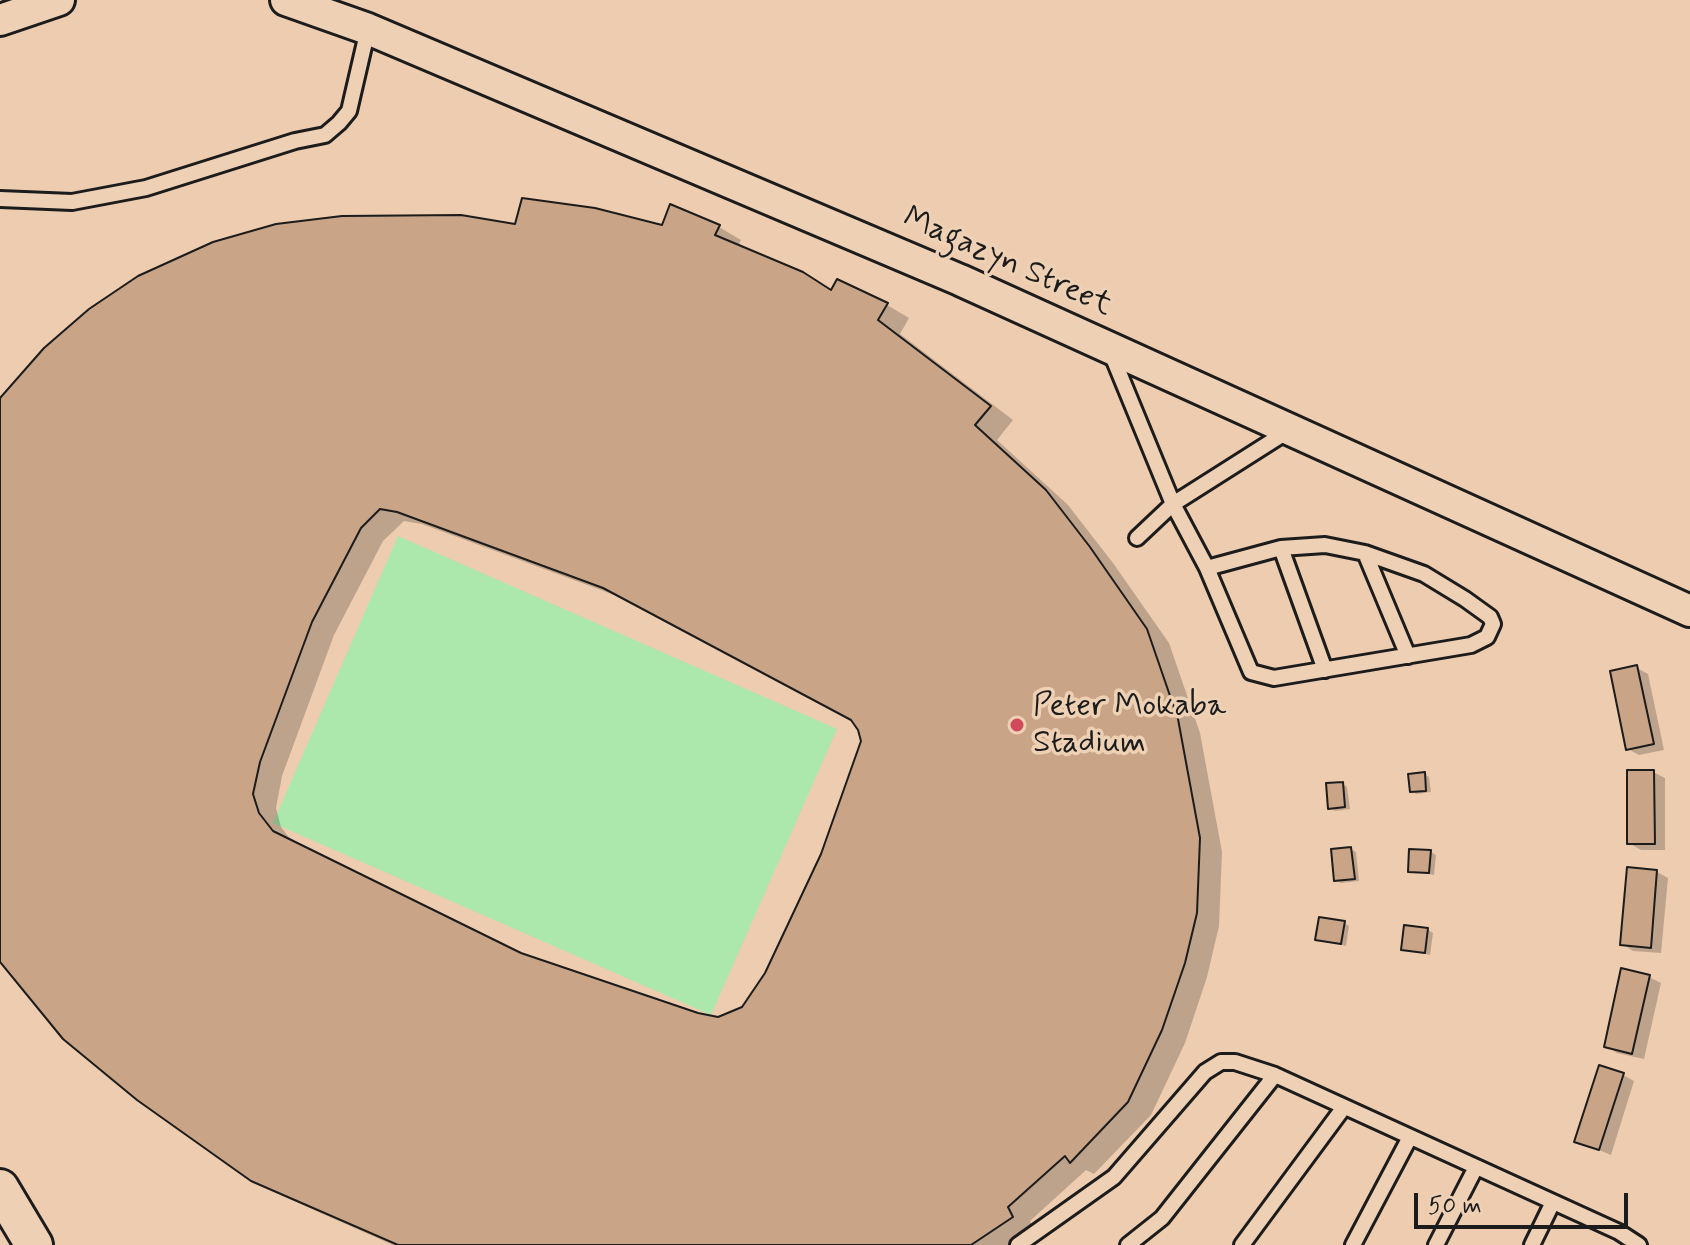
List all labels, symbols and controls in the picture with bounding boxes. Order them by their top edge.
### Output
street label: Magazyn Street [897,200,1117,326]
place label: Peter Mokaba Stadium [1033,688,1226,763]
marker: Peter Mokaba Stadium [1008,716,1026,734]
scale bar [1418,1177,1632,1227]
text: 50 m [1428,1191,1482,1222]

